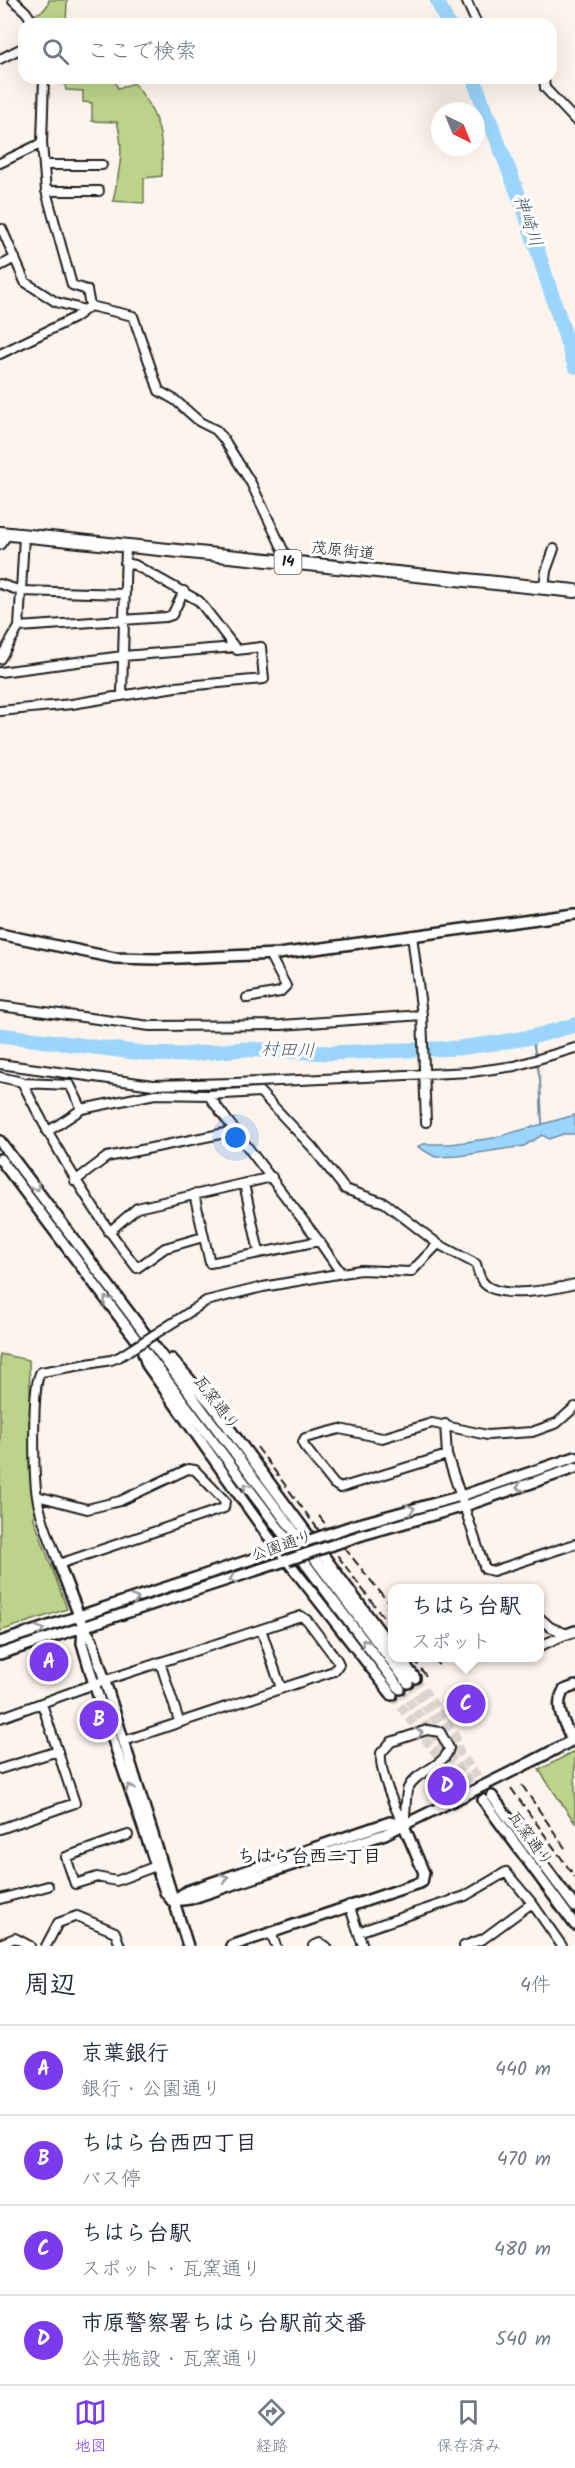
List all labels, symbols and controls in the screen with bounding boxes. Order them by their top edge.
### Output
search box [18,18,557,84]
icon: search [39,35,72,68]
text: ここで検索 [87,35,197,70]
north arrow [431,102,485,156]
water label: 神崎川 [504,191,550,251]
street label: 茂原街道 [310,535,376,567]
road number: 14 [274,550,302,574]
water label: 村田川 [261,1036,315,1066]
your location [221,1123,250,1152]
one-way arrow [28,1181,39,1192]
one-way arrow [103,1296,114,1307]
street label: 瓦窯通り [187,1370,245,1436]
one-way arrow [515,1480,526,1493]
one-way arrow [244,1482,255,1493]
one-way arrow [405,1504,416,1516]
street label: 公園通り [248,1524,316,1568]
one-way arrow [228,1571,239,1584]
popup [388,1584,544,1662]
text: ちはら台駅 [411,1590,521,1625]
one-way arrow [129,1594,140,1606]
one-way arrow [34,1625,45,1637]
text: スポット [411,1627,491,1659]
one-way arrow [361,1638,372,1649]
pin: A [29,1640,68,1684]
pin: C [446,1682,486,1726]
pin: B [80,1698,118,1742]
one-way arrow [413,1728,424,1740]
pin: D [428,1764,466,1808]
one-way arrow [124,1783,137,1794]
street label: 瓦窯通り [501,1806,559,1872]
district label: ちはら台西二丁目 [237,1843,381,1872]
one-way arrow [219,1872,230,1885]
text: 周辺 [24,1965,76,2007]
text: 4件 [520,1970,551,2002]
text: 京葉銀行 [81,2037,169,2072]
text: A [37,2054,50,2086]
text: 440 m [495,2054,551,2086]
text: 銀行 · 公園通り [81,2074,222,2106]
text: ちはら台西四丁目 [81,2127,257,2162]
text: B [37,2144,50,2176]
text: 470 m [497,2144,551,2176]
text: バス停 [81,2164,141,2196]
text: ちはら台駅 [81,2217,191,2252]
text: C [37,2234,50,2266]
text: 480 m [494,2234,551,2266]
text: スポット · 瓦窯通り [81,2254,262,2286]
text: 市原警察署ちはら台駅前交番 [81,2307,367,2342]
text: D [37,2324,50,2356]
text: 540 m [495,2324,551,2356]
text: 公共施設 · 瓦窯通り [81,2344,262,2376]
tab: 地図 [74,2396,107,2459]
tab: 経路 [255,2396,288,2459]
tab: 保存済み [437,2396,501,2459]

